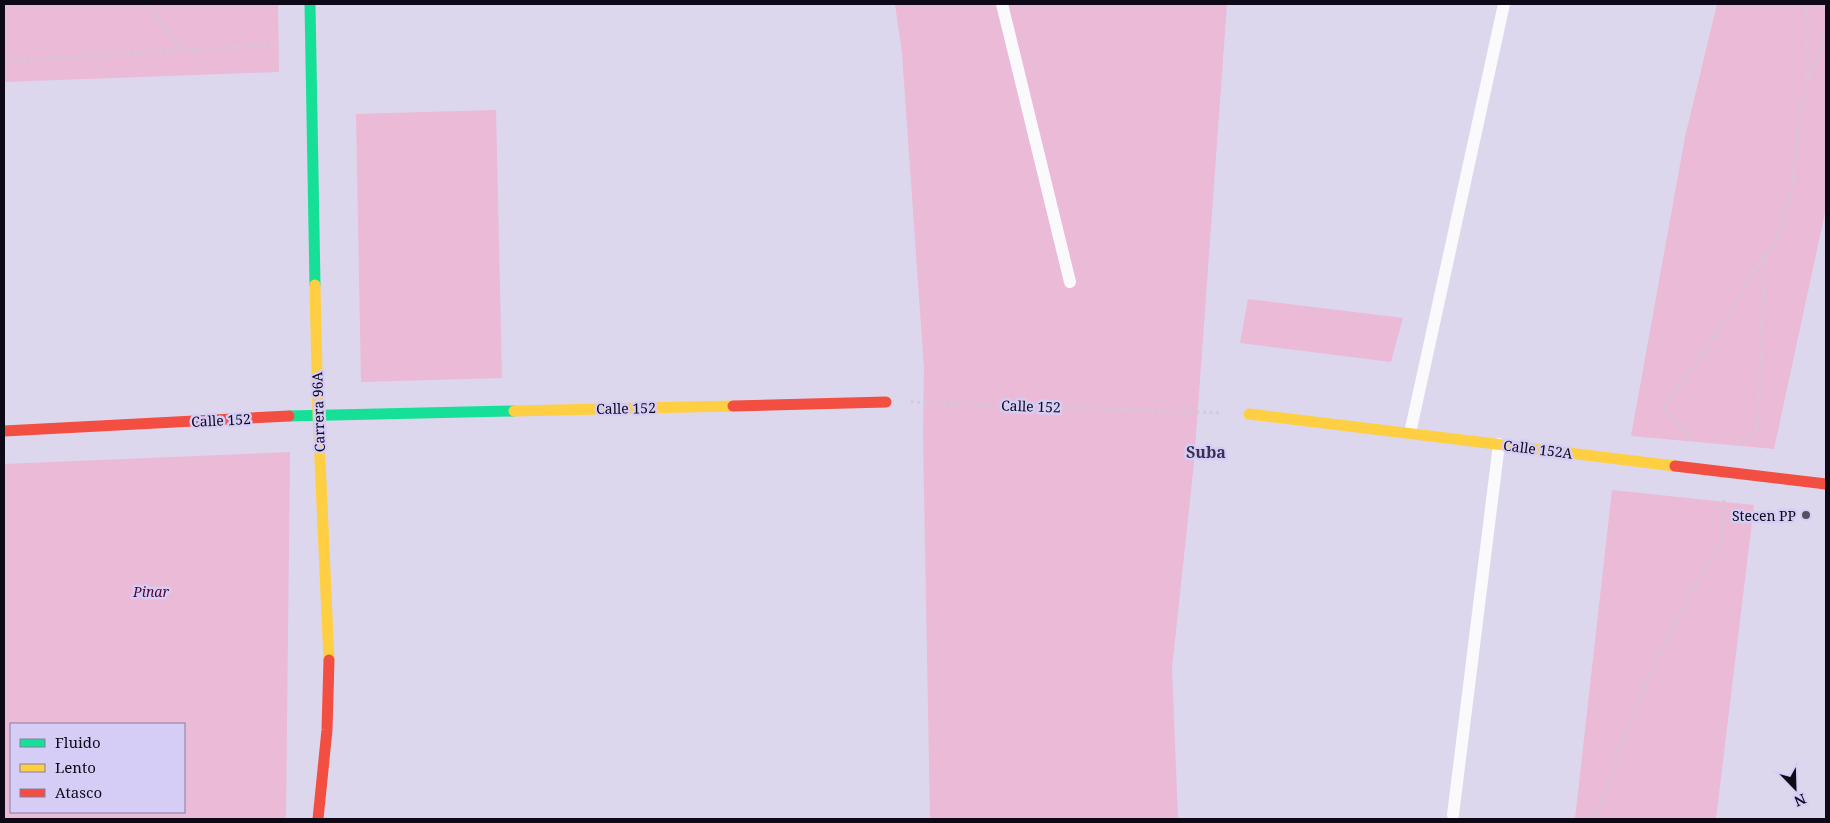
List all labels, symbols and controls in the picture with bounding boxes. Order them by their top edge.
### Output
street label: Carrera 96A [307,371,329,453]
street label: Calle 152 [1001,395,1061,417]
street label: Calle 152 [596,398,656,418]
street label: Calle 152 [191,409,251,431]
street label: Calle 152A [1502,435,1574,463]
district label: Suba [1186,441,1226,463]
place label: Stecen PP [1732,506,1796,525]
marker: Stecen PP [1800,509,1812,521]
park label: Pinar [132,582,169,601]
legend [10,723,185,813]
text: Fluido [55,732,101,752]
text: Lento [55,757,96,777]
north arrow [1770,763,1820,813]
text: Atasco [55,782,102,802]
text: N [1791,790,1809,811]

